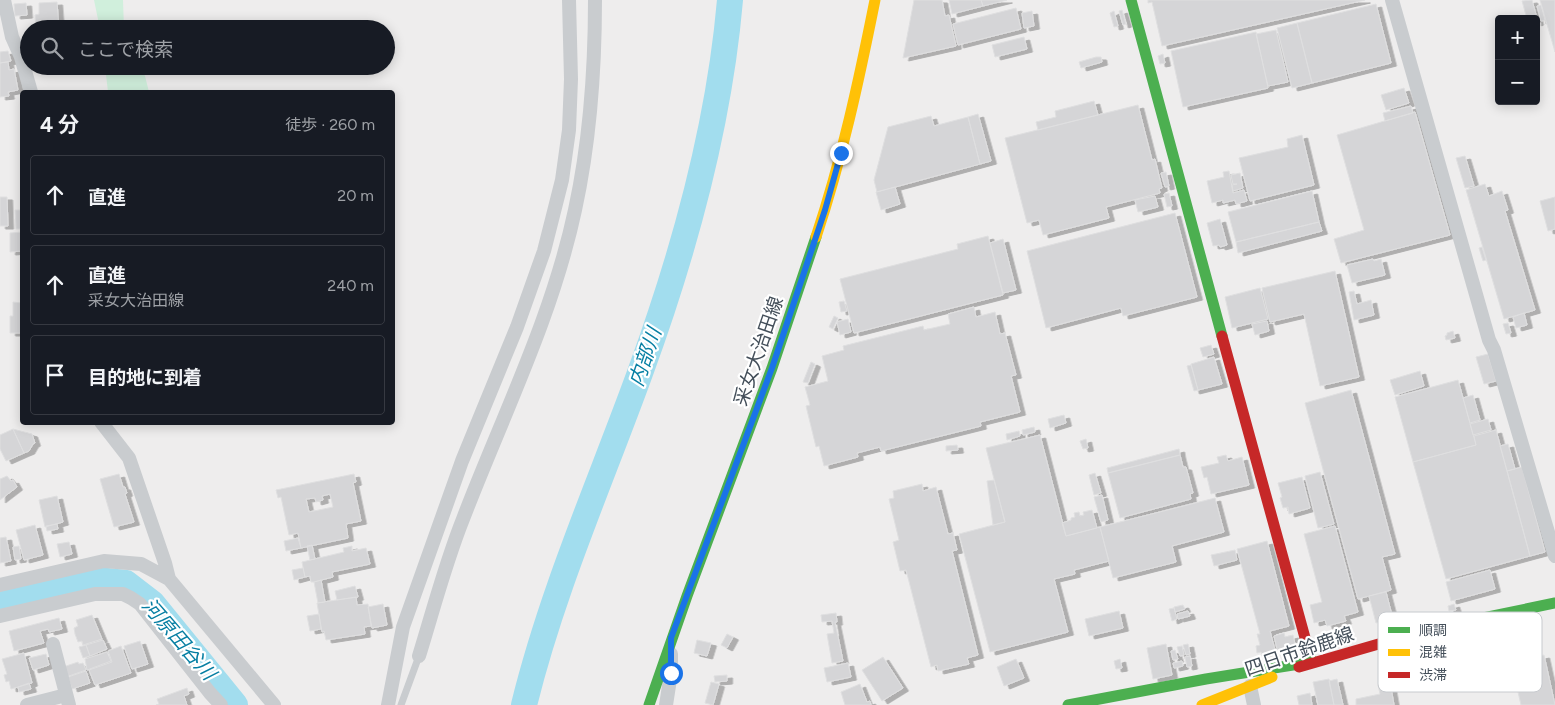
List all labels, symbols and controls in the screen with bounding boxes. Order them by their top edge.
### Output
map controls [1495,15,1540,105]
button: + [1495,15,1540,60]
search box [20,20,395,75]
icon: search [38,34,66,62]
text: ここで検索 [78,38,173,61]
button: − [1495,60,1540,105]
text: 4 分 [40,112,79,137]
text: 徒歩 · 260 m [285,115,375,134]
route end [830,142,853,165]
icon: ahead [41,181,69,209]
text: 直進 [88,186,126,209]
text: 20 m [337,186,374,205]
text: 直進 [88,264,126,287]
icon: ahead [41,271,69,299]
text: 240 m [327,276,374,295]
text: 采女大治田線 [88,291,184,310]
street label: 采女大治田線 [729,294,788,409]
water label: 内部川 [624,323,667,389]
icon: arrive [41,361,69,389]
text: 目的地に到着 [88,366,202,389]
water label: 河原田谷川 [137,593,222,686]
legend [1378,612,1542,692]
street label: 四日市鈴鹿線 [1242,622,1357,681]
text: 順調 [1419,622,1447,639]
text: 混雑 [1419,644,1447,661]
route start [660,662,683,685]
text: 渋滞 [1419,667,1447,684]

